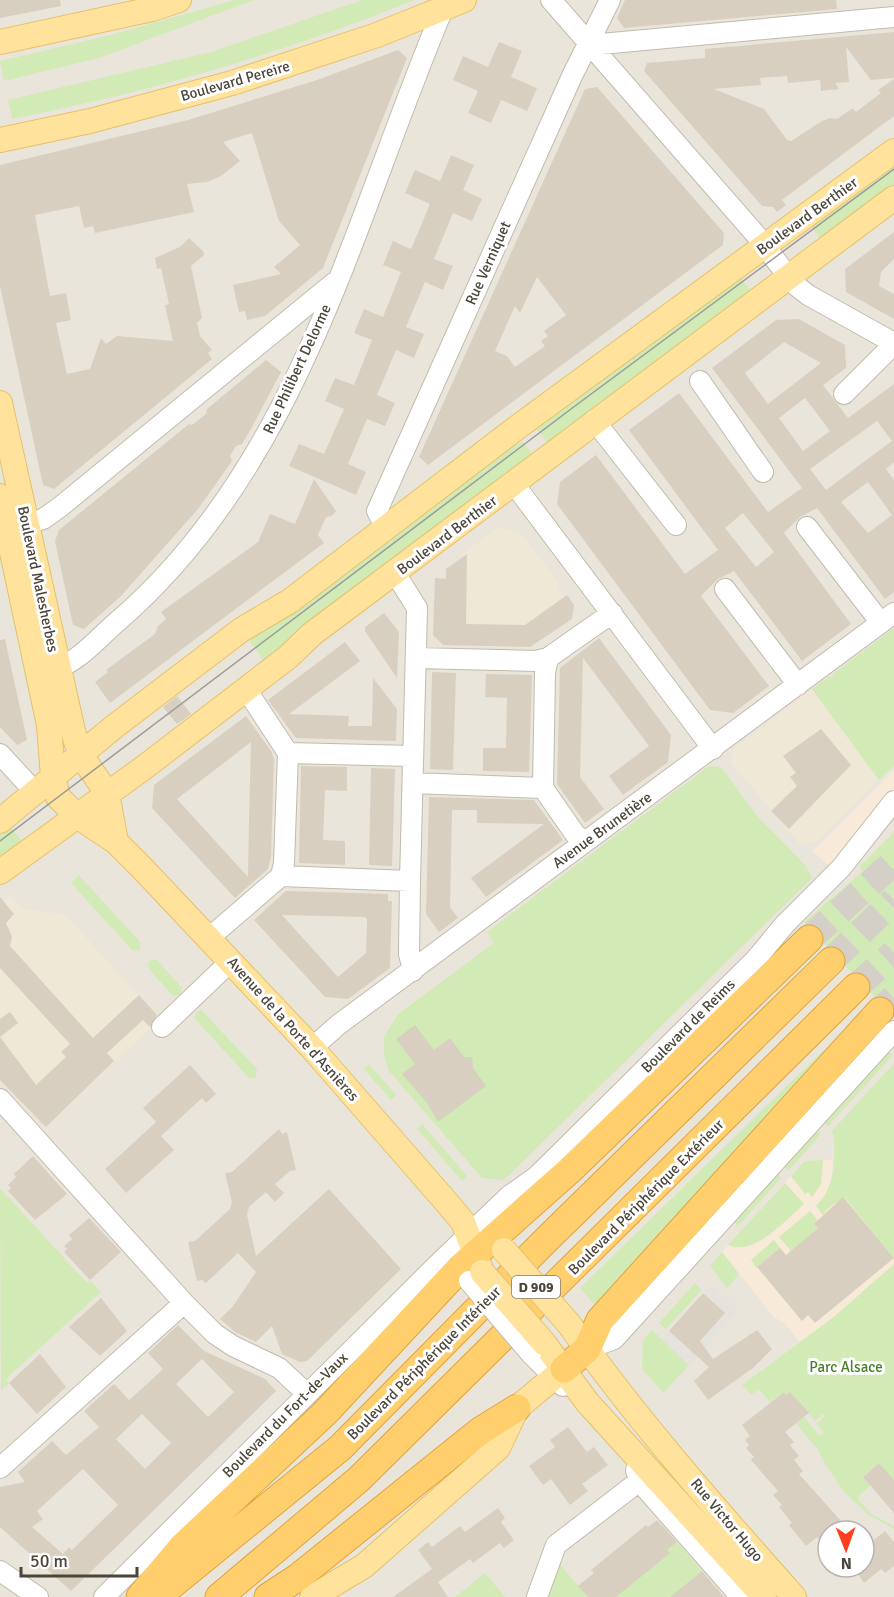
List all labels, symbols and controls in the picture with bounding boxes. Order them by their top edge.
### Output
street label: Boulevard Pereire [178,57,292,105]
street label: Boulevard Berthier [753,173,861,259]
street label: Rue Verniquet [462,218,514,308]
street label: Rue Philibert Delorme [259,301,335,437]
street label: Boulevard Berthier [393,491,501,578]
street label: Boulevard Malesherbes [14,504,62,654]
street label: Avenue Brunetière [549,788,655,872]
street label: Avenue de la Porte d'Asnières [223,953,363,1105]
street label: Boulevard de Reims [637,975,739,1077]
street label: Boulevard Périphérique Extérieur [564,1115,728,1279]
road number: D 909 [512,1276,560,1298]
street label: Boulevard Périphérique Intérieur [343,1282,505,1444]
street label: Boulevard du Fort-de-Vaux [219,1349,351,1481]
park label: Parc Alsace [809,1358,883,1376]
street label: Rue Victor Hugo [687,1475,767,1565]
north arrow [816,1519,876,1579]
scale bar [21,1540,136,1578]
text: 50 m [30,1550,68,1572]
text: N [841,1553,852,1573]

